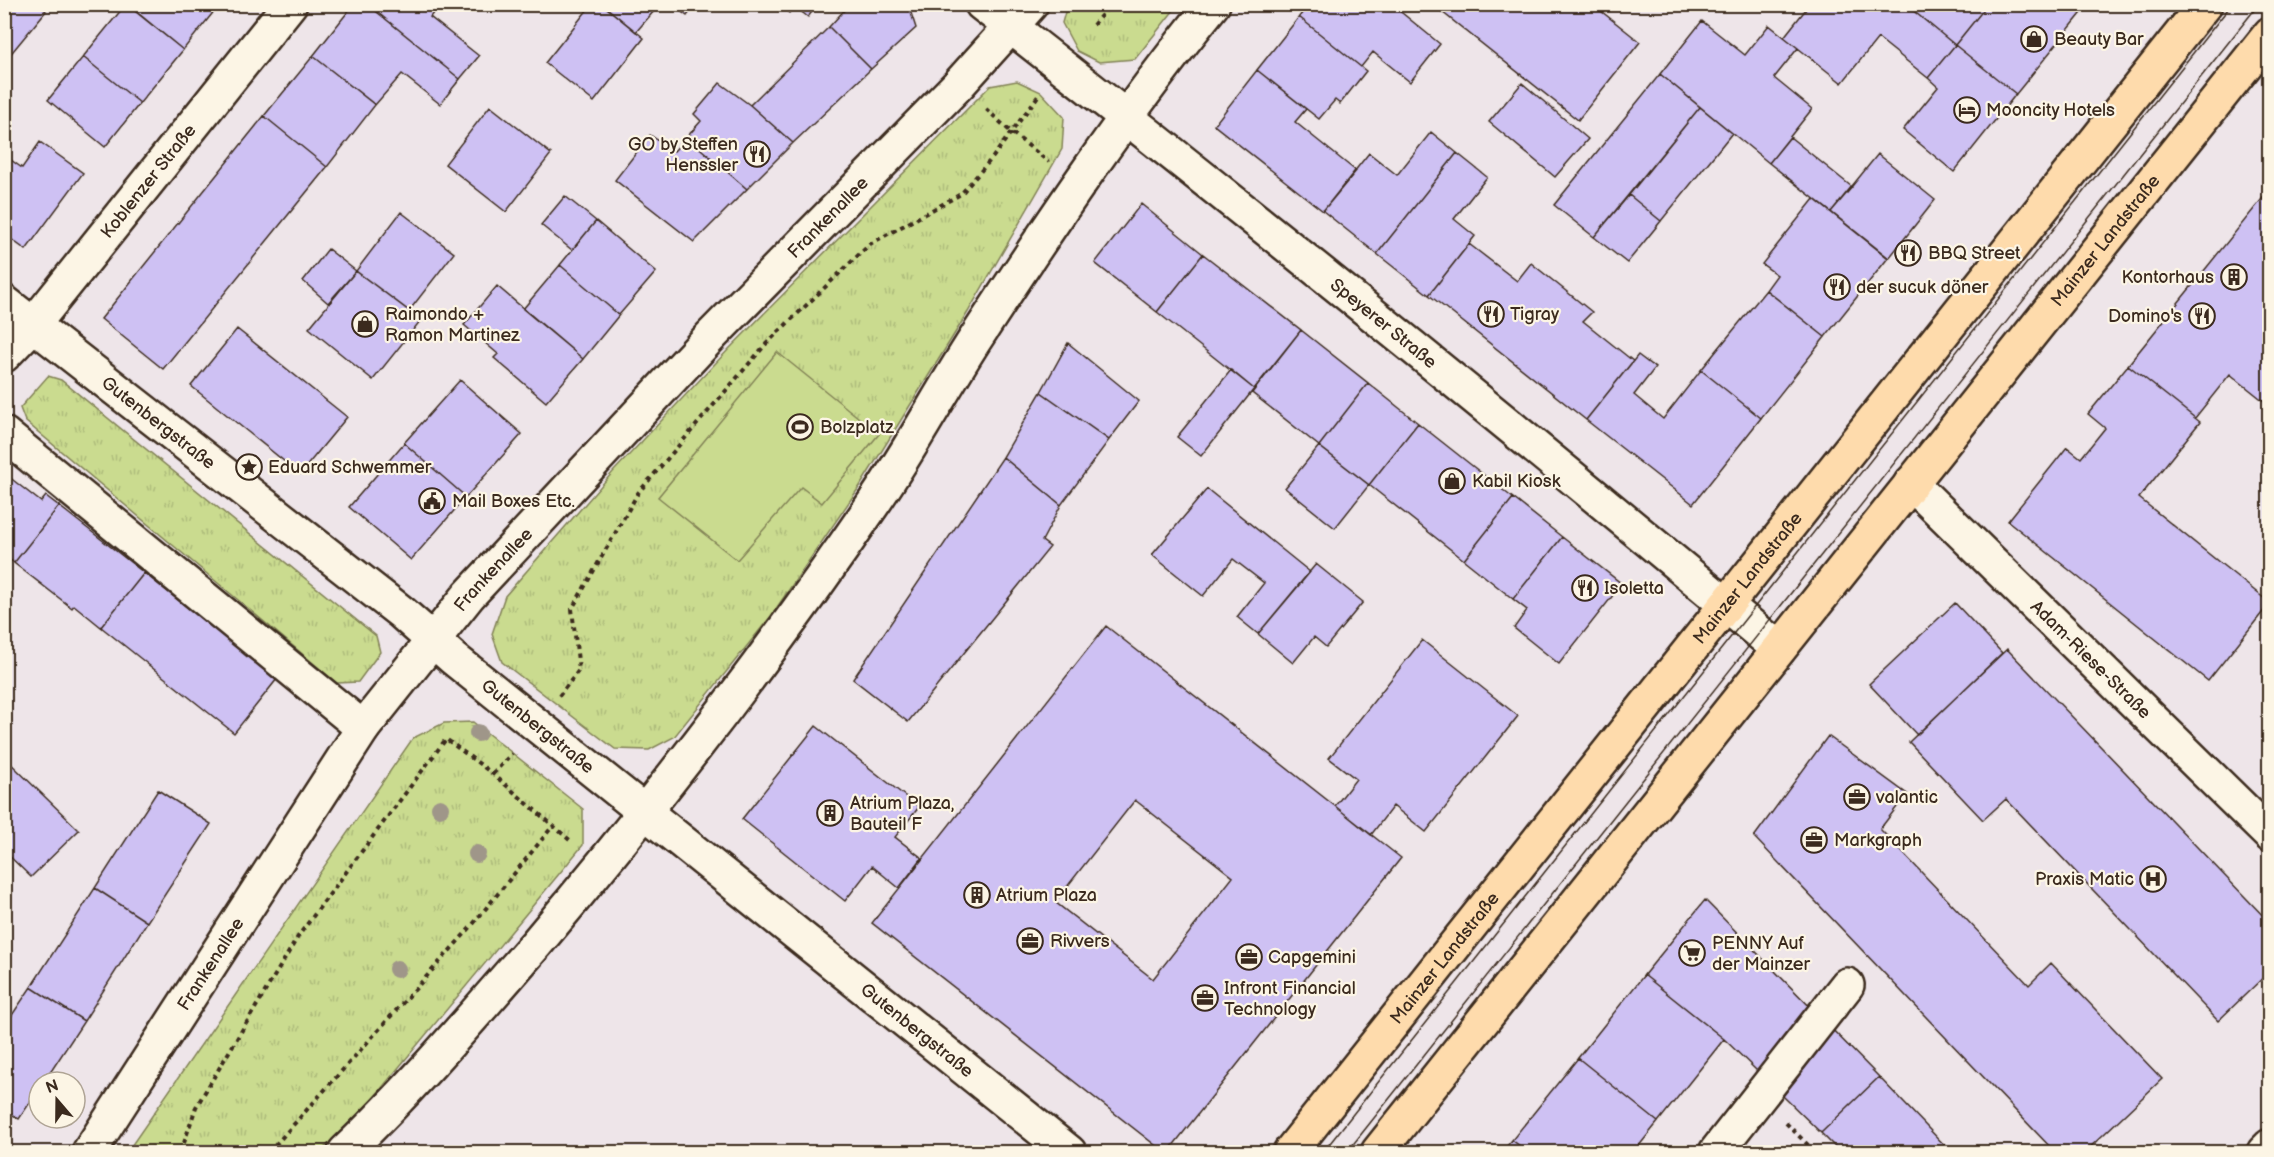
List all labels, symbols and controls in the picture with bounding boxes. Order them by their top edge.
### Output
shop icon: Beauty Bar [2019,24,2049,54]
place label: Beauty Bar [2054,29,2144,50]
hotel icon: Mooncity Hotels [1952,95,1982,125]
place label: Mooncity Hotels [1986,100,2115,121]
street label: Koblenzer Straße [97,120,201,243]
place label: GO by Steffen Henssler [628,134,738,176]
restaurant icon: GO by Steffen Henssler [742,139,772,169]
street label: Mainzer Landstraße [2047,171,2165,311]
street label: Frankenallee [784,172,873,263]
restaurant icon: BBQ Street [1893,238,1923,268]
place label: BBQ Street [1928,243,2021,264]
building icon: Kontorhaus [2219,262,2249,292]
place label: Kontorhaus [2121,267,2214,288]
restaurant icon: der sucuk döner [1822,272,1852,302]
street label: Speyerer Straße [1326,274,1441,373]
place label: der sucuk döner [1856,277,1989,298]
restaurant icon: Tigray [1476,299,1506,329]
restaurant icon: Domino's [2187,301,2217,331]
place label: Raimondo + Ramon Martinez [385,304,520,346]
place label: Tigray [1510,304,1560,325]
place label: Domino's [2108,306,2182,327]
shop icon: Raimondo + Ramon Martinez [350,309,380,339]
street label: Gutenbergstraße [97,372,219,474]
sports icon: Bolzplatz [785,412,815,442]
place label: Bolzplatz [820,417,894,438]
place icon: Eduard Schwemmer [234,452,264,482]
place label: Eduard Schwemmer [268,457,432,478]
shop icon: Kabil Kiosk [1437,466,1467,496]
place label: Kabil Kiosk [1472,471,1561,492]
public building icon: Mail Boxes Etc. [417,486,447,516]
place label: Mail Boxes Etc. [452,491,575,512]
street label: Mainzer Landstraße [1689,508,1807,648]
street label: Frankenallee [450,524,537,616]
restaurant icon: Isoletta [1570,573,1600,603]
place label: Isoletta [1604,578,1664,599]
street label: Adam-Riese-Straße [2026,596,2155,724]
street label: Gutenbergstraße [477,675,598,778]
office icon: valantic [1842,782,1872,812]
place label: valantic [1875,787,1938,808]
place label: Atrium Plaza, Bauteil F [850,793,954,835]
building icon: Atrium Plaza, Bauteil F [815,798,845,828]
office icon: Markgraph [1799,825,1829,855]
place label: Markgraph [1834,830,1922,851]
hospital icon: Praxis Matic [2138,864,2168,894]
place label: Praxis Matic [2035,869,2134,890]
building icon: Atrium Plaza [962,880,992,910]
place label: Atrium Plaza [996,885,1097,906]
street label: Mainzer Landstraße [1386,888,1504,1028]
street label: Frankenallee [173,914,249,1014]
office icon: Rivvers [1015,926,1045,956]
place label: Rivvers [1050,931,1110,952]
place label: PENNY Auf der Mainzer [1712,933,1810,975]
supermarket icon: PENNY Auf der Mainzer [1677,938,1707,968]
office icon: Capgemini [1234,942,1264,972]
place label: Capgemini [1268,947,1356,968]
place label: Infront Financial Technology [1224,978,1356,1020]
street label: Gutenbergstraße [856,979,978,1082]
office icon: Infront Financial Technology [1190,983,1220,1013]
north arrow [27,1070,87,1130]
text: N [43,1076,61,1098]

